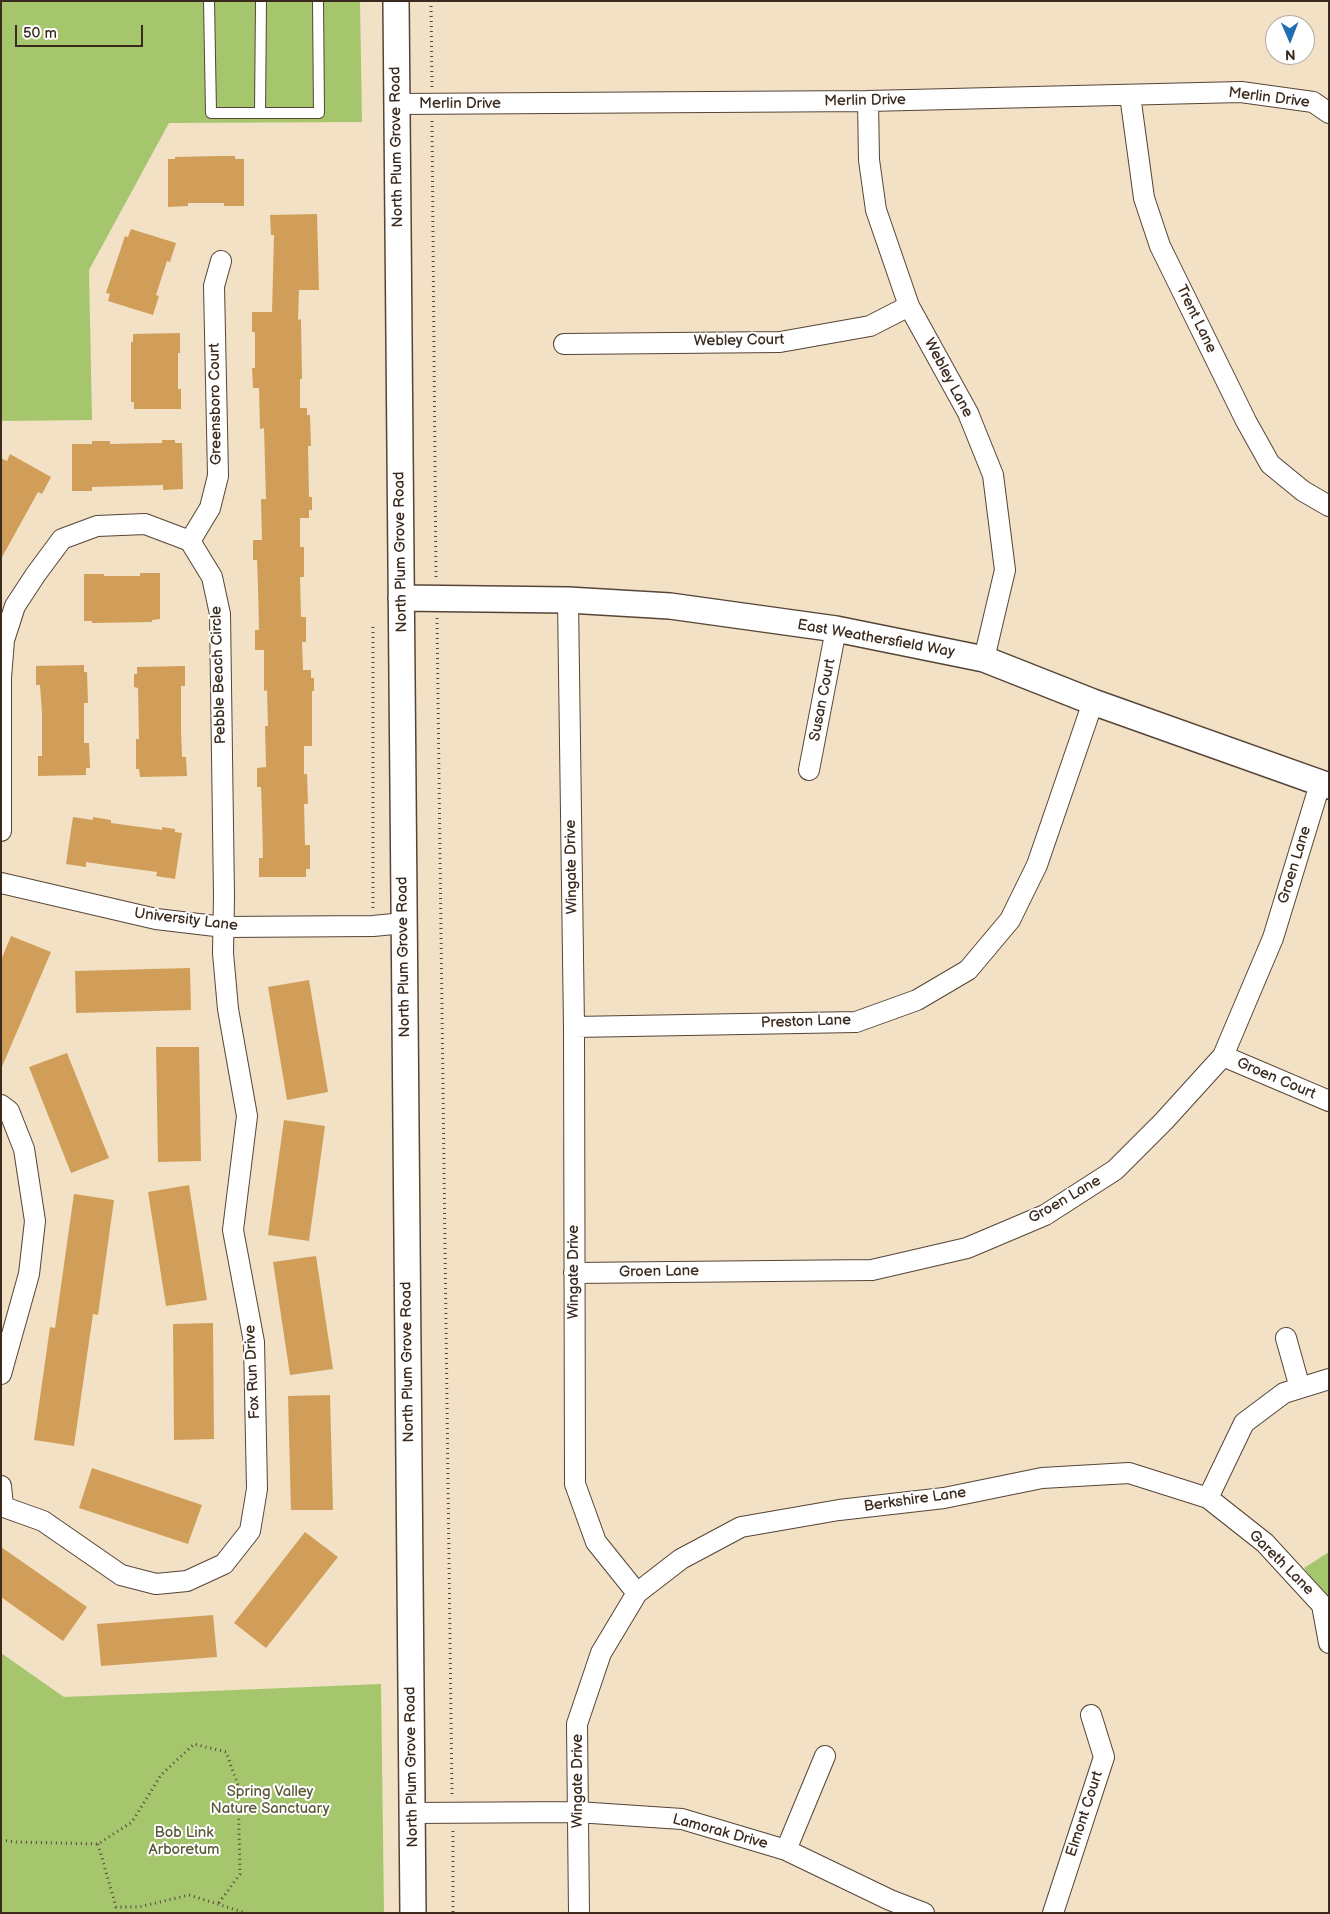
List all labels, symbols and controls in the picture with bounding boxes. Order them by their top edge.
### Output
scale bar [18,15,145,47]
north arrow [1265,15,1315,65]
text: 50 m [23,24,57,43]
text: N [1285,46,1296,63]
street label: North Plum Grove Road [387,66,407,228]
street label: Merlin Drive [1227,84,1311,112]
street label: Merlin Drive [824,91,906,111]
street label: Merlin Drive [419,95,501,113]
street label: Trent Lane [1172,282,1220,356]
street label: Webley Court [694,331,784,351]
street label: Webley Lane [920,335,976,421]
street label: Greensboro Court [206,343,226,465]
street label: North Plum Grove Road [391,471,411,633]
street label: Pebble Beach Circle [208,606,230,744]
street label: East Weathersfield Way [796,616,956,662]
street label: Susan Court [806,657,840,743]
street label: Wingate Drive [562,820,582,914]
street label: Groen Lane [1275,824,1315,906]
street label: North Plum Grove Road [394,876,414,1038]
street label: University Lane [133,905,239,935]
street label: Preston Lane [761,1011,851,1033]
street label: Groen Court [1234,1054,1318,1104]
street label: Groen Lane [1026,1172,1104,1228]
street label: Wingate Drive [565,1225,583,1319]
street label: Groen Lane [619,1262,699,1282]
street label: North Plum Grove Road [398,1281,418,1443]
street label: Fox Run Drive [242,1324,264,1420]
street label: Berkshire Lane [863,1484,967,1516]
street label: Gareth Lane [1245,1527,1317,1599]
street label: North Plum Grove Road [402,1686,422,1848]
street label: Wingate Drive [569,1734,587,1828]
street label: Elmont Court [1063,1769,1107,1859]
park label: Spring Valley Nature Sanctuary [210,1783,330,1818]
street label: Lamorak Drive [670,1811,770,1853]
park label: Bob Link Arboretum [149,1824,219,1859]

